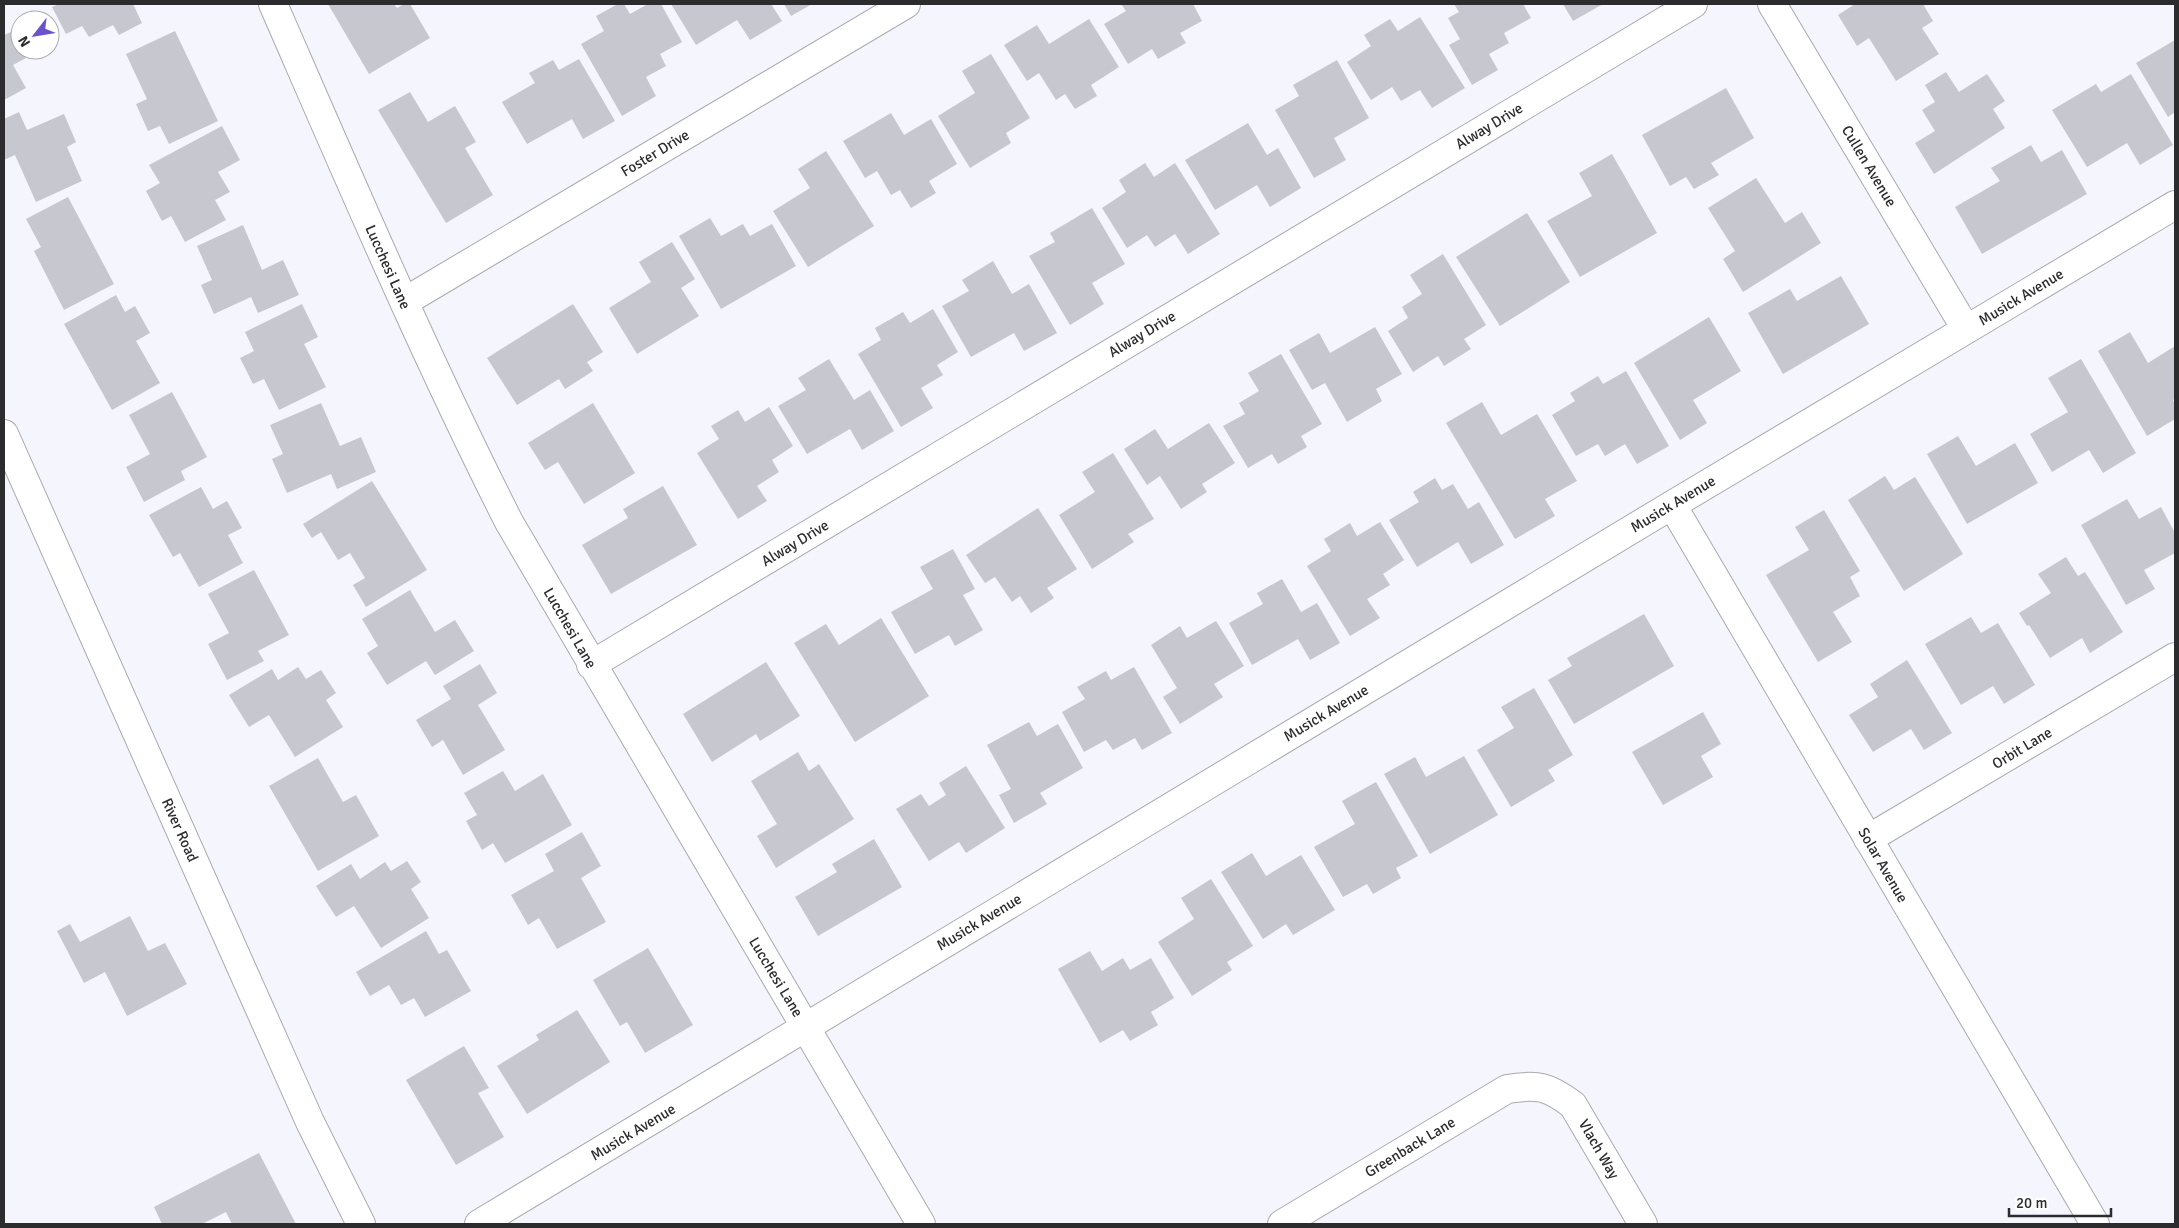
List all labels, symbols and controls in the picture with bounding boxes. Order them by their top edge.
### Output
north arrow [10,10,60,60]
text: N [14,33,34,50]
street label: Alway Drive [1452,99,1526,153]
street label: Cullen Avenue [1838,122,1900,210]
street label: Foster Drive [617,126,693,180]
street label: Lucchesi Lane [361,222,415,312]
street label: Musick Avenue [1975,265,2067,329]
street label: Alway Drive [1105,307,1179,361]
street label: Musick Avenue [1627,472,1719,536]
street label: Alway Drive [758,516,832,570]
street label: Lucchesi Lane [540,584,600,672]
street label: Musick Avenue [1280,681,1372,745]
street label: Orbit Lane [1989,723,2055,773]
street label: River Road [158,795,202,865]
street label: Solar Avenue [1854,824,1912,906]
street label: Musick Avenue [933,890,1025,954]
street label: Lucchesi Lane [745,934,807,1020]
street label: Musick Avenue [587,1100,679,1164]
street label: Greenback Lane [1361,1113,1459,1181]
street label: Vlach Way [1575,1116,1623,1182]
scale bar [2009,1186,2112,1218]
text: 20 m [2016,1194,2047,1212]

